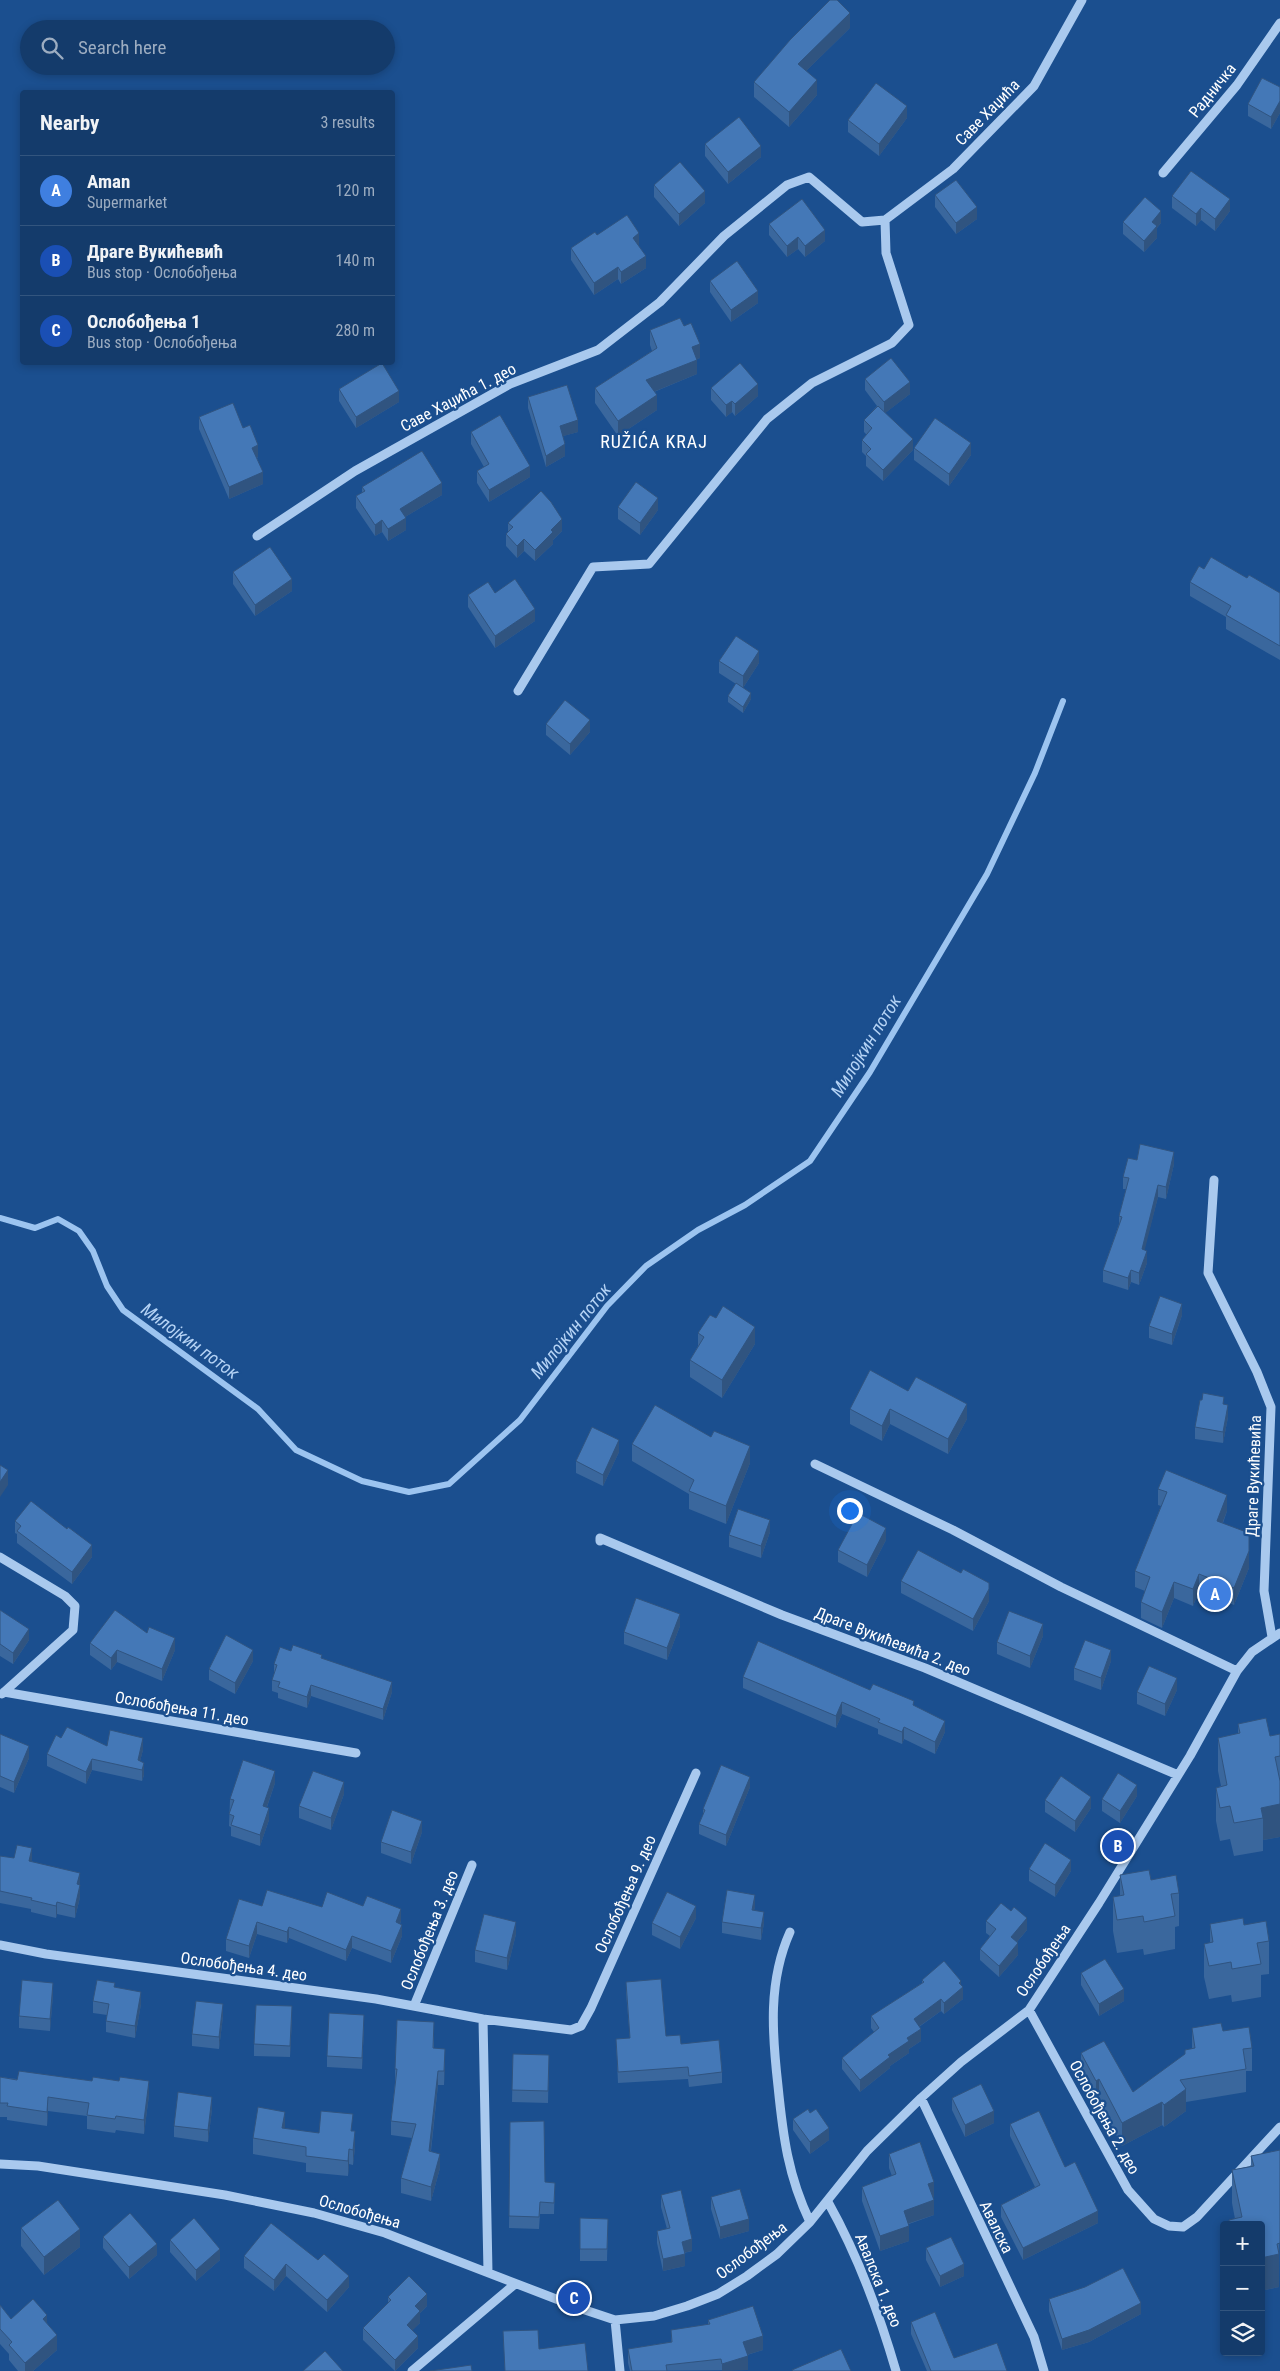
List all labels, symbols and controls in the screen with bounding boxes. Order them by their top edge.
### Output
search box [20,20,395,75]
icon: search [38,34,66,62]
text: Search here [78,36,166,59]
street label: Радничка [1185,59,1240,121]
street label: Саве Хаџића [951,75,1024,149]
text: Nearby [40,111,99,135]
text: 3 results [320,113,375,132]
text: Aman [87,170,130,193]
text: A [51,181,61,200]
text: 120 m [336,181,375,200]
text: Supermarket [87,193,167,212]
text: Драге Вукићевић [87,240,223,263]
text: B [52,251,60,270]
text: 140 m [336,251,375,270]
text: Bus stop · Ослобођења [87,263,237,282]
text: Ослобођења 1 [87,310,201,333]
text: C [51,321,61,340]
text: 280 m [336,321,375,340]
text: Bus stop · Ослобођења [87,333,237,352]
street label: Саве Хаџића 1. део [397,359,519,436]
district label: RUŽIĆA KRAJ [600,431,708,452]
water label: Милојкин поток [826,991,905,1100]
water label: Милојкин поток [526,1279,616,1382]
water label: Милојкин поток [137,1298,244,1383]
street label: Драге Вукићевића [1242,1415,1265,1537]
your location [837,1498,863,1524]
pin: A [1199,1575,1231,1613]
street label: Драге Вукићевића 2. део [812,1603,973,1680]
street label: Ослобођења 11. део [114,1687,250,1730]
pin: B [1102,1827,1134,1865]
street label: Ослобођења 9. део [591,1832,660,1956]
street label: Ослобођења 3. део [397,1868,462,1993]
street label: Ослобођења [1012,1920,1075,2000]
street label: Ослобођења 4. део [180,1948,308,1985]
street label: Ослобођења 2. део [1065,2057,1144,2178]
street label: Ослобођења [317,2191,403,2232]
street label: Авалска [976,2198,1017,2256]
street label: Ослобођења [712,2218,790,2283]
map controls [1220,2221,1265,2356]
button: + [1220,2221,1265,2266]
street label: Авалска 1. део [851,2231,906,2330]
button: − [1220,2266,1265,2311]
pin: C [558,2279,590,2317]
button: layers [1220,2311,1265,2356]

